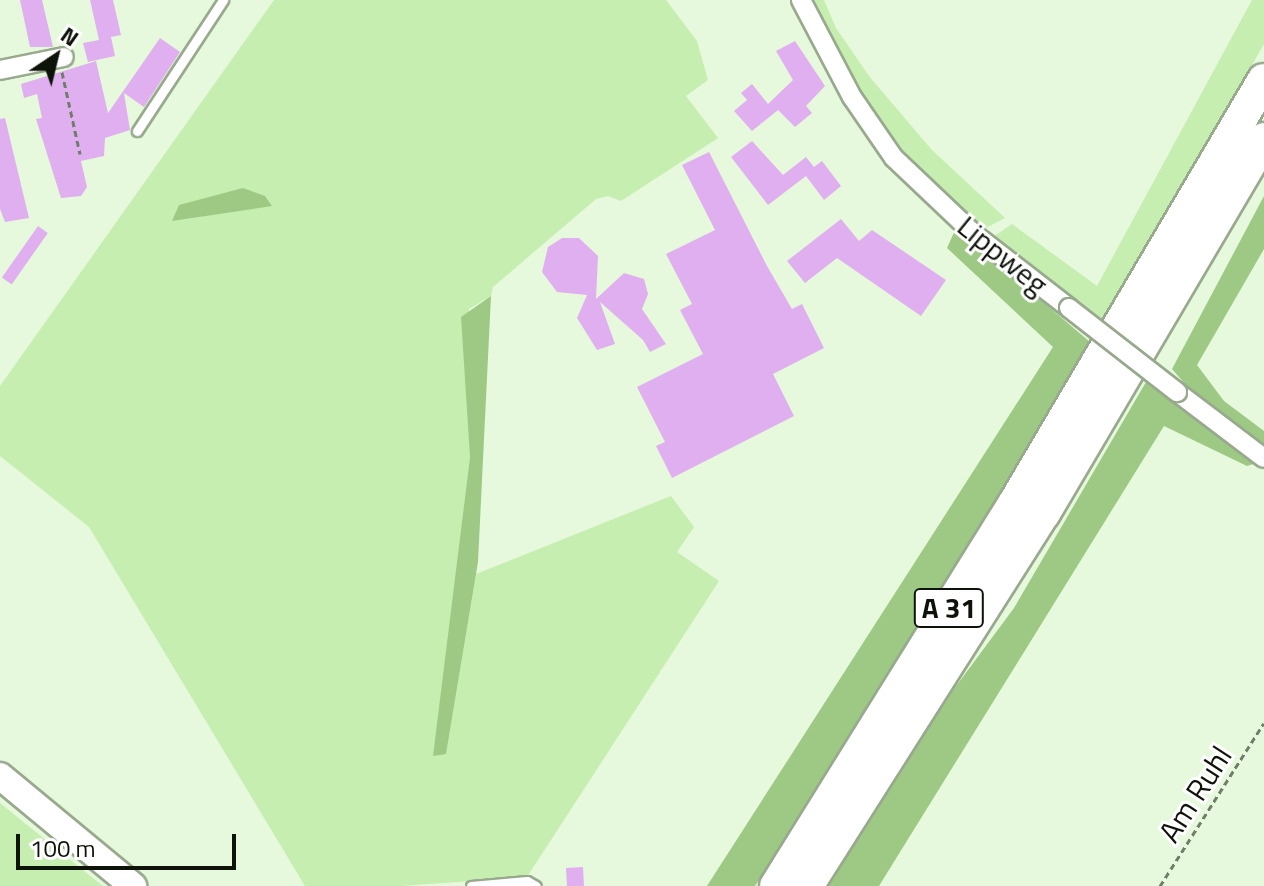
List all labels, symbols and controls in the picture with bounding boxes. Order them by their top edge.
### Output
north arrow [16,16,96,96]
text: N [54,18,86,55]
street label: Lippweg [951,208,1055,302]
road number: A 31 [913,584,985,632]
street label: Am Ruhl [1151,739,1239,849]
scale bar [20,818,240,868]
text: 100 m [30,830,96,866]

